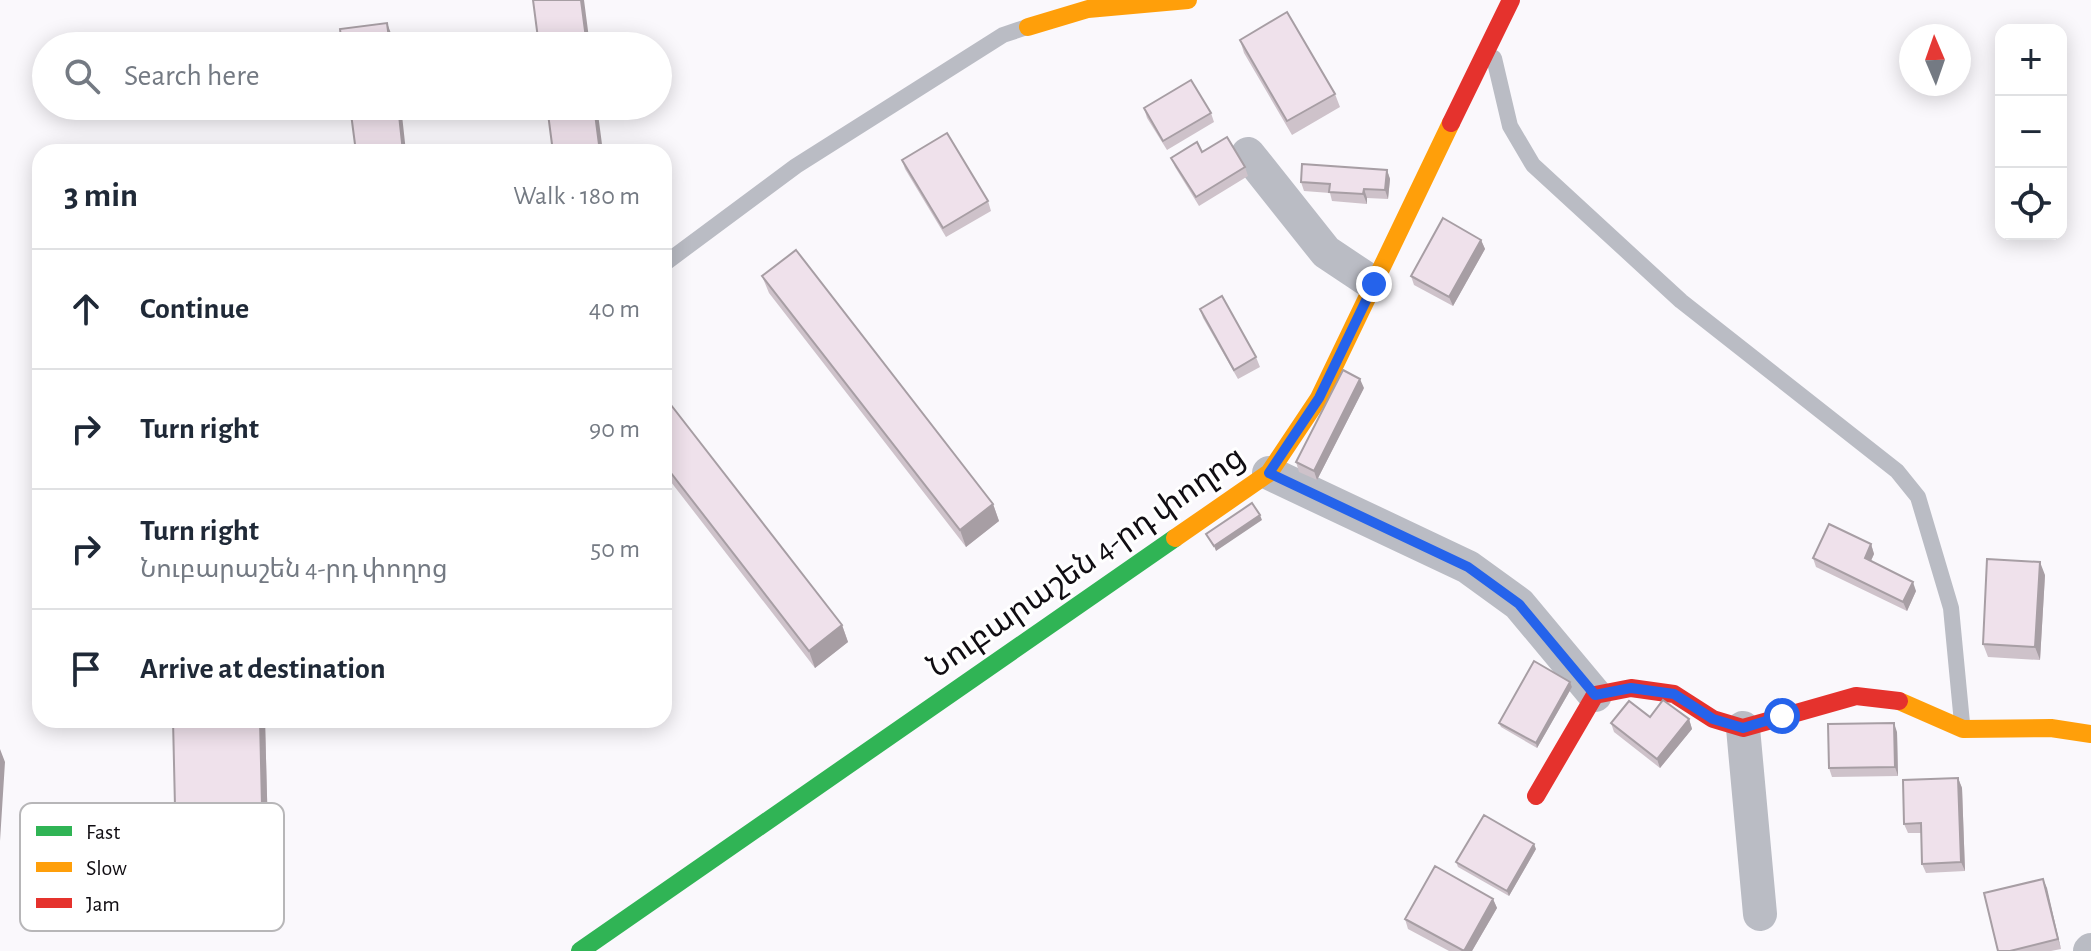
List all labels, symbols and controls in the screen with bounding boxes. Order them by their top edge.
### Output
north arrow [1899,24,1971,96]
map controls [1995,24,2067,240]
button: + [1995,24,2067,96]
search box [32,32,672,120]
icon: search [60,54,104,98]
text: Search here [124,61,260,91]
button: − [1995,96,2067,168]
button: locate [1995,168,2067,240]
text: 3 min [64,179,138,213]
text: Walk · 180 m [513,183,640,209]
route end [1356,266,1392,302]
icon: ahead [64,287,108,331]
text: Continue [140,294,249,324]
text: 40 m [589,296,640,322]
icon: right [64,407,108,451]
text: Turn right [140,414,259,444]
text: 90 m [589,416,640,442]
street label: Նուբարաշեն 4-րդ փողոց [922,440,1251,685]
text: Turn right [140,516,259,546]
icon: right [64,527,108,571]
text: 50 m [590,536,640,562]
text: Նուբարաշեն 4-րդ փողոց [140,556,448,582]
icon: arrive [64,647,108,691]
text: Arrive at destination [140,654,386,684]
route start [1764,698,1800,734]
legend [20,803,284,931]
text: Fast [86,821,120,843]
text: Slow [86,857,127,879]
text: Jam [86,893,120,915]

